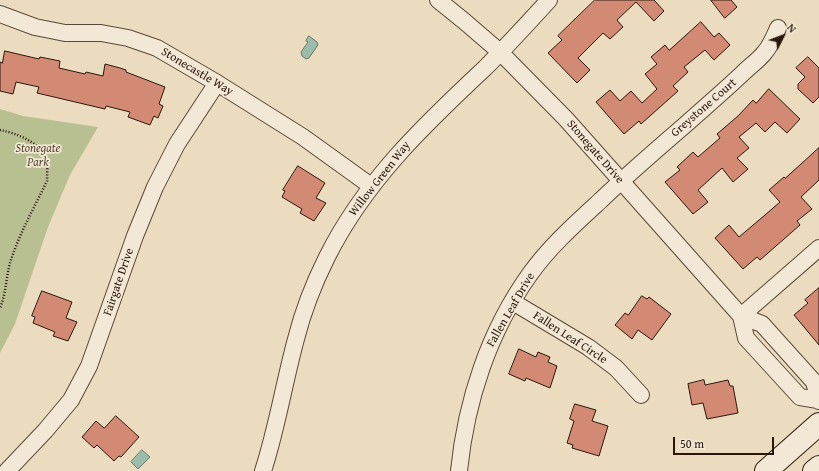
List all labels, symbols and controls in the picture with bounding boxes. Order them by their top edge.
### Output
north arrow [763,16,803,56]
text: N [784,20,800,36]
street label: Stonecastle Way [158,45,236,99]
street label: Greystone Court [668,76,740,140]
street label: Stonegate Drive [563,117,627,187]
street label: Willow Green Way [346,139,414,219]
park label: Stonegate Park [16,142,60,170]
street label: Fairgate Drive [101,246,137,318]
street label: Fallen Leaf Drive [484,270,538,350]
street label: Fallen Leaf Circle [530,309,610,367]
scale bar [675,429,776,455]
text: 50 m [680,435,704,452]

